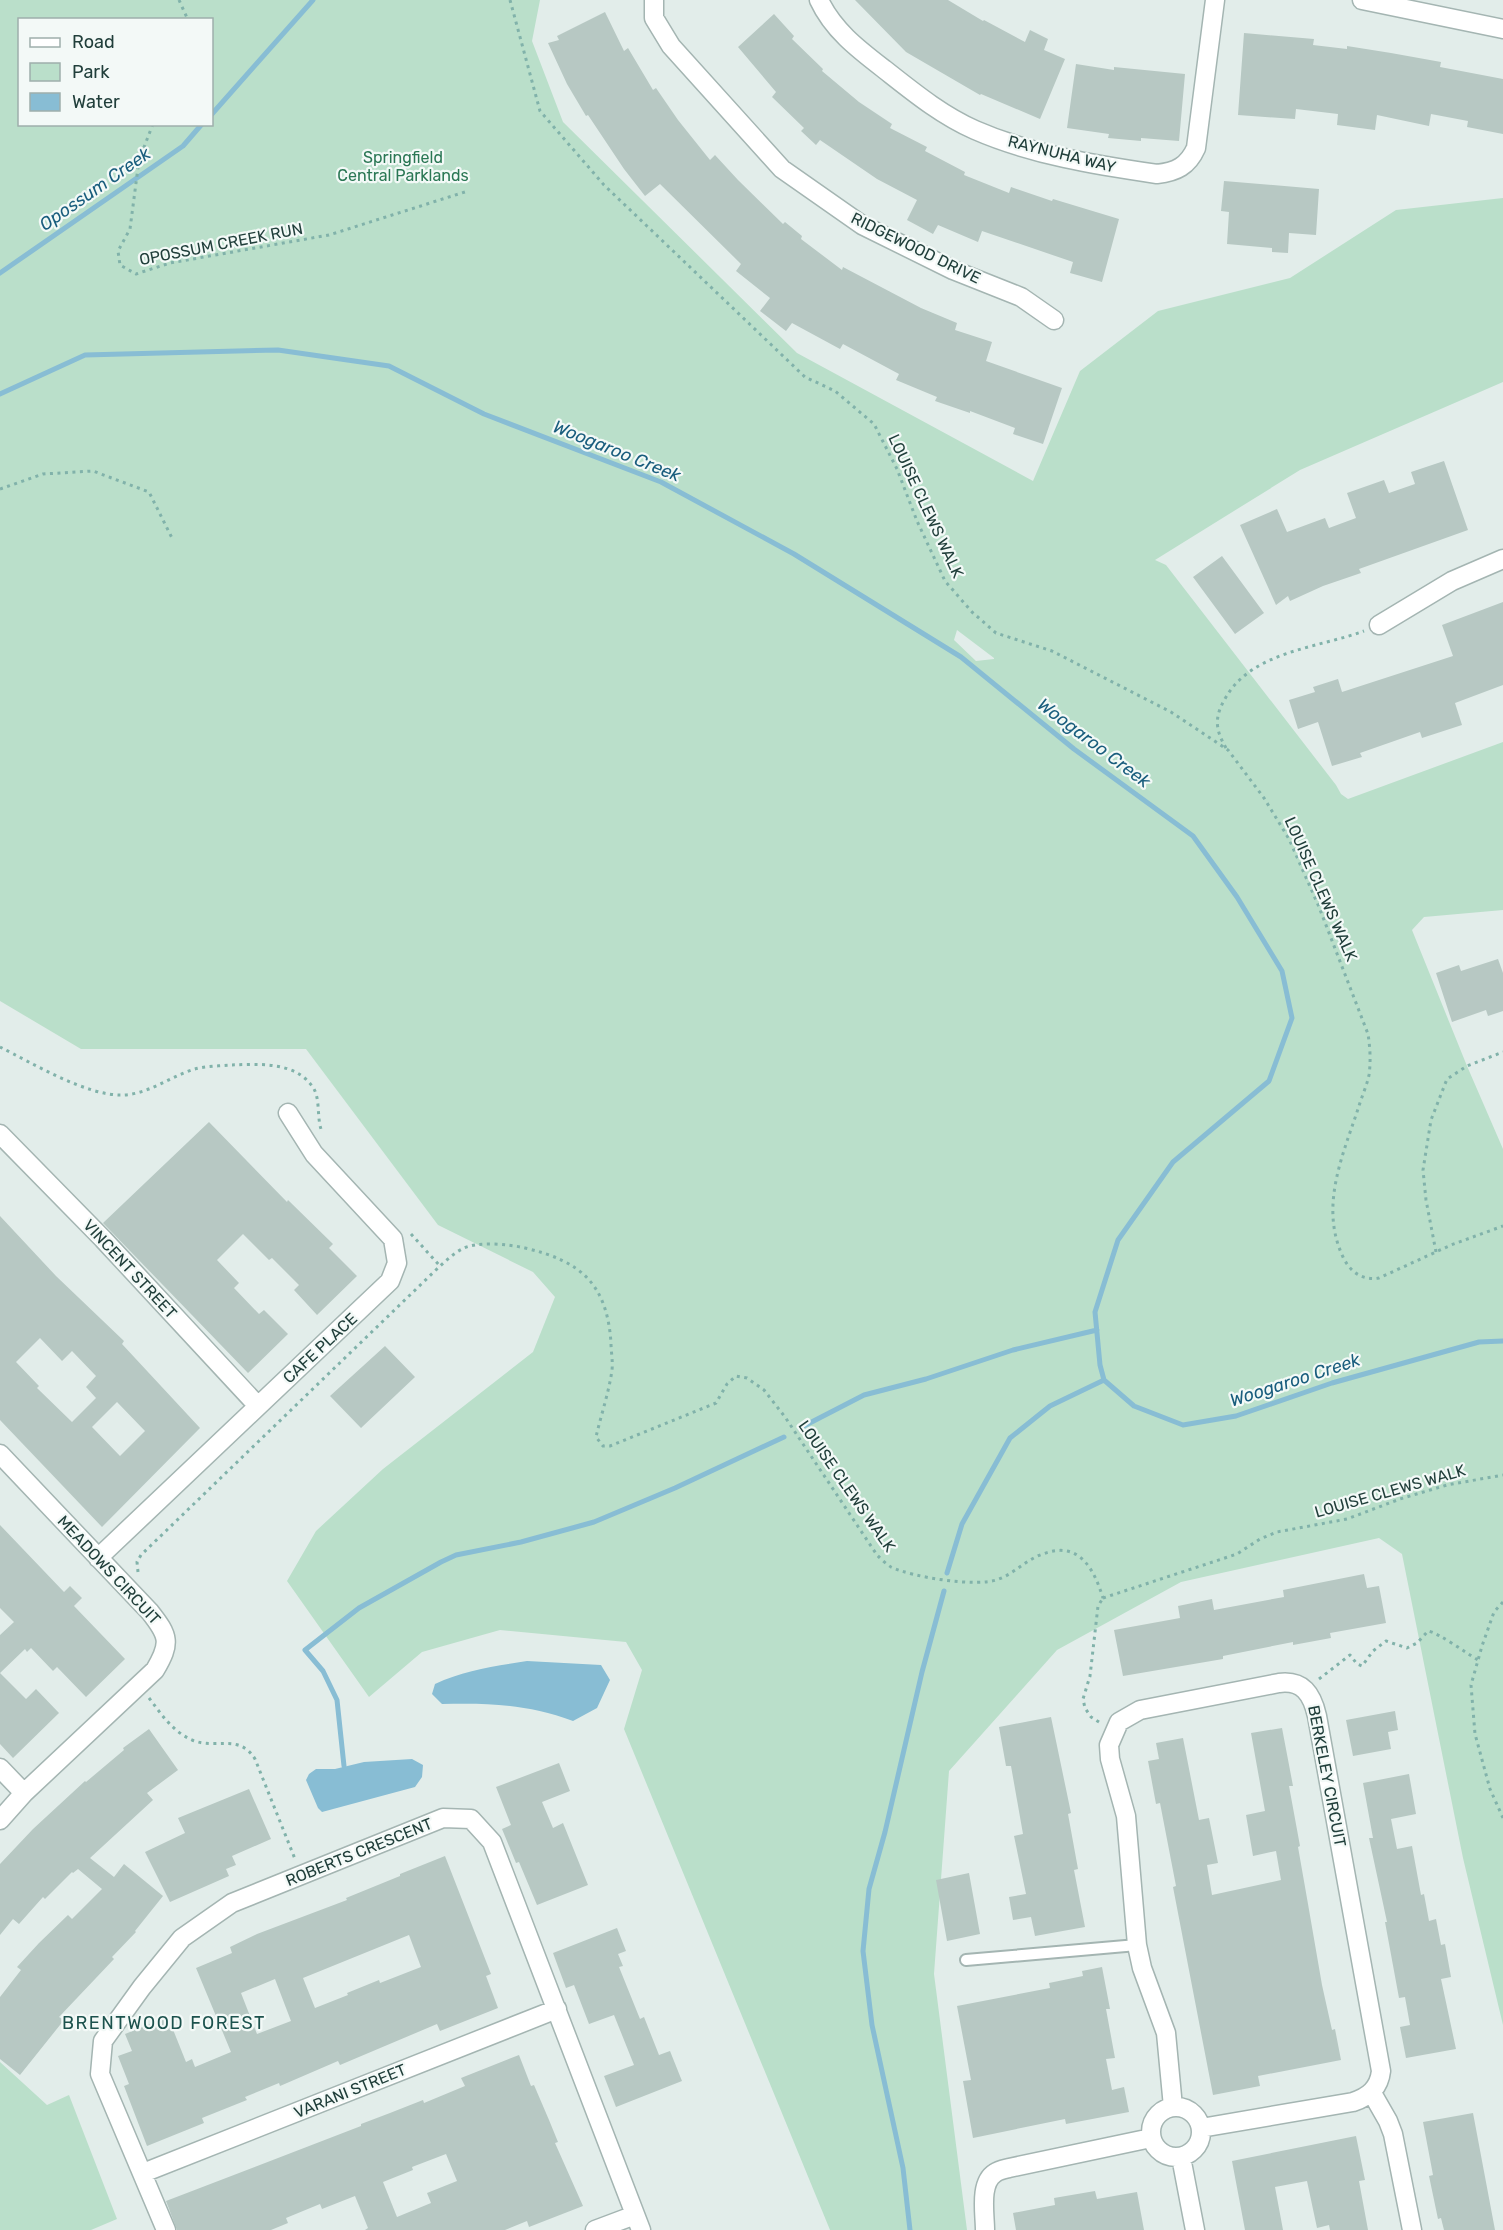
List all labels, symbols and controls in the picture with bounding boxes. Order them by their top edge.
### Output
legend [18,18,213,126]
text: Road [72,31,115,53]
text: Park [72,61,110,83]
text: Water [72,91,120,113]
street label: RAYNUHA WAY [1006,131,1118,177]
water label: Opossum Creek [35,142,156,236]
park label: Springfield Central Parklands [337,148,469,185]
street label: RIDGEWOOD DRIVE [848,208,984,288]
street label: OPOSSUM CREEK RUN [138,219,304,269]
water label: Woogaroo Creek [550,415,685,487]
street label: LOUISE CLEWS WALK [884,431,968,581]
water label: Woogaroo Creek [1033,693,1155,793]
street label: LOUISE CLEWS WALK [1281,814,1362,965]
street label: VINCENT STREET [79,1216,181,1322]
street label: CAFE PLACE [279,1309,361,1387]
water label: Woogaroo Creek [1227,1348,1364,1411]
street label: LOUISE CLEWS WALK [794,1417,900,1556]
street label: LOUISE CLEWS WALK [1312,1460,1468,1522]
street label: MEADOWS CIRCUIT [53,1511,165,1629]
street label: BERKELEY CIRCUIT [1304,1704,1350,1848]
street label: ROBERTS CRESCENT [283,1814,435,1890]
district label: BRENTWOOD FOREST [62,2012,266,2034]
street label: VARANI STREET [291,2060,409,2122]

